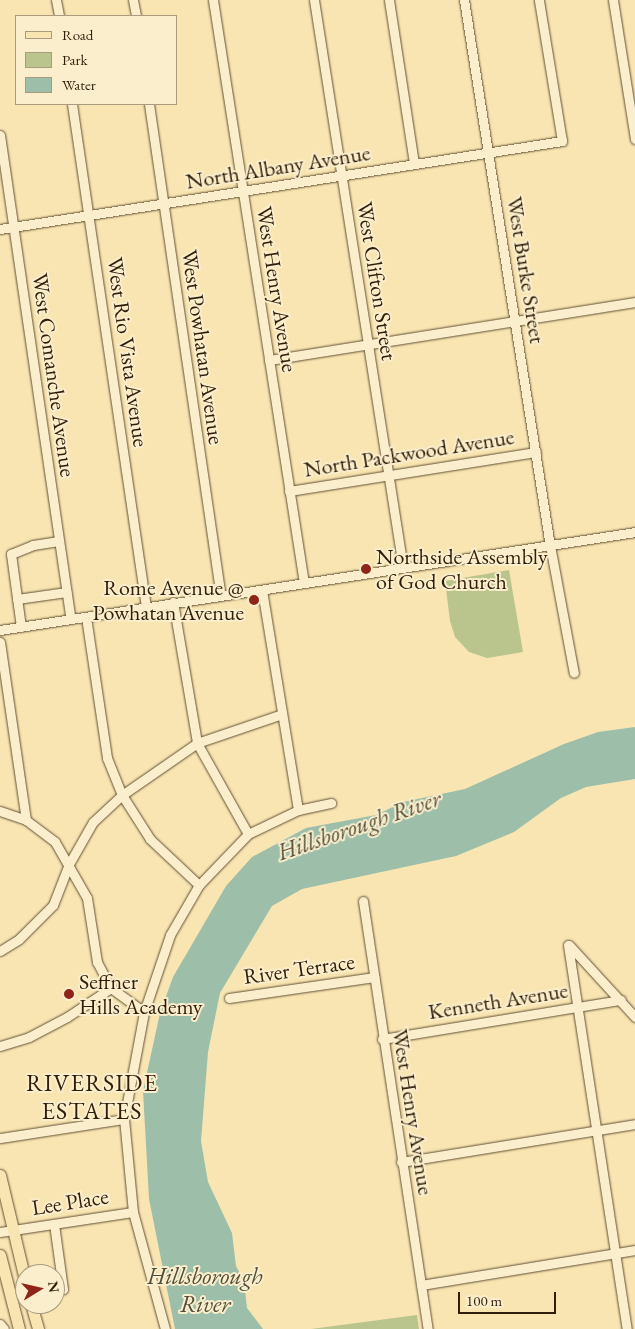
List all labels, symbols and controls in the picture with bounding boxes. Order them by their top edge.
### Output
legend [15,15,178,105]
text: Road [62,25,93,44]
text: Park [62,50,88,69]
text: Water [62,75,96,94]
street label: North Albany Avenue [184,139,372,195]
street label: West Burke Street [501,195,551,345]
street label: West Clifton Street [351,200,403,362]
street label: West Henry Avenue [251,204,303,374]
street label: West Powhatan Avenue [176,248,230,446]
street label: West Rio Vista Avenue [102,255,154,449]
street label: West Comanche Avenue [27,271,81,479]
street label: North Packwood Avenue [302,423,516,483]
place label: Northside Assembly of God Church [376,543,548,594]
marker: Northside Assembly of God Church [360,563,372,575]
place label: Rome Avenue @ Powhatan Avenue [92,574,244,626]
marker: Rome Avenue @ Powhatan Avenue [248,594,260,606]
water label: Hillsborough River [273,784,445,866]
street label: River Terrace [242,948,356,990]
place label: Seffner Hills Academy [79,968,202,1019]
street label: Kenneth Avenue [426,977,570,1025]
marker: Seffner Hills Academy [63,988,75,1000]
street label: West Henry Avenue [387,1027,439,1197]
district label: RIVERSIDE ESTATES [25,1069,159,1125]
street label: Lee Place [30,1183,110,1221]
water label: Hillsborough River [147,1262,263,1318]
north arrow [15,1264,65,1314]
text: N [44,1280,64,1294]
scale bar [460,1282,558,1314]
text: 100 m [466,1291,502,1310]

